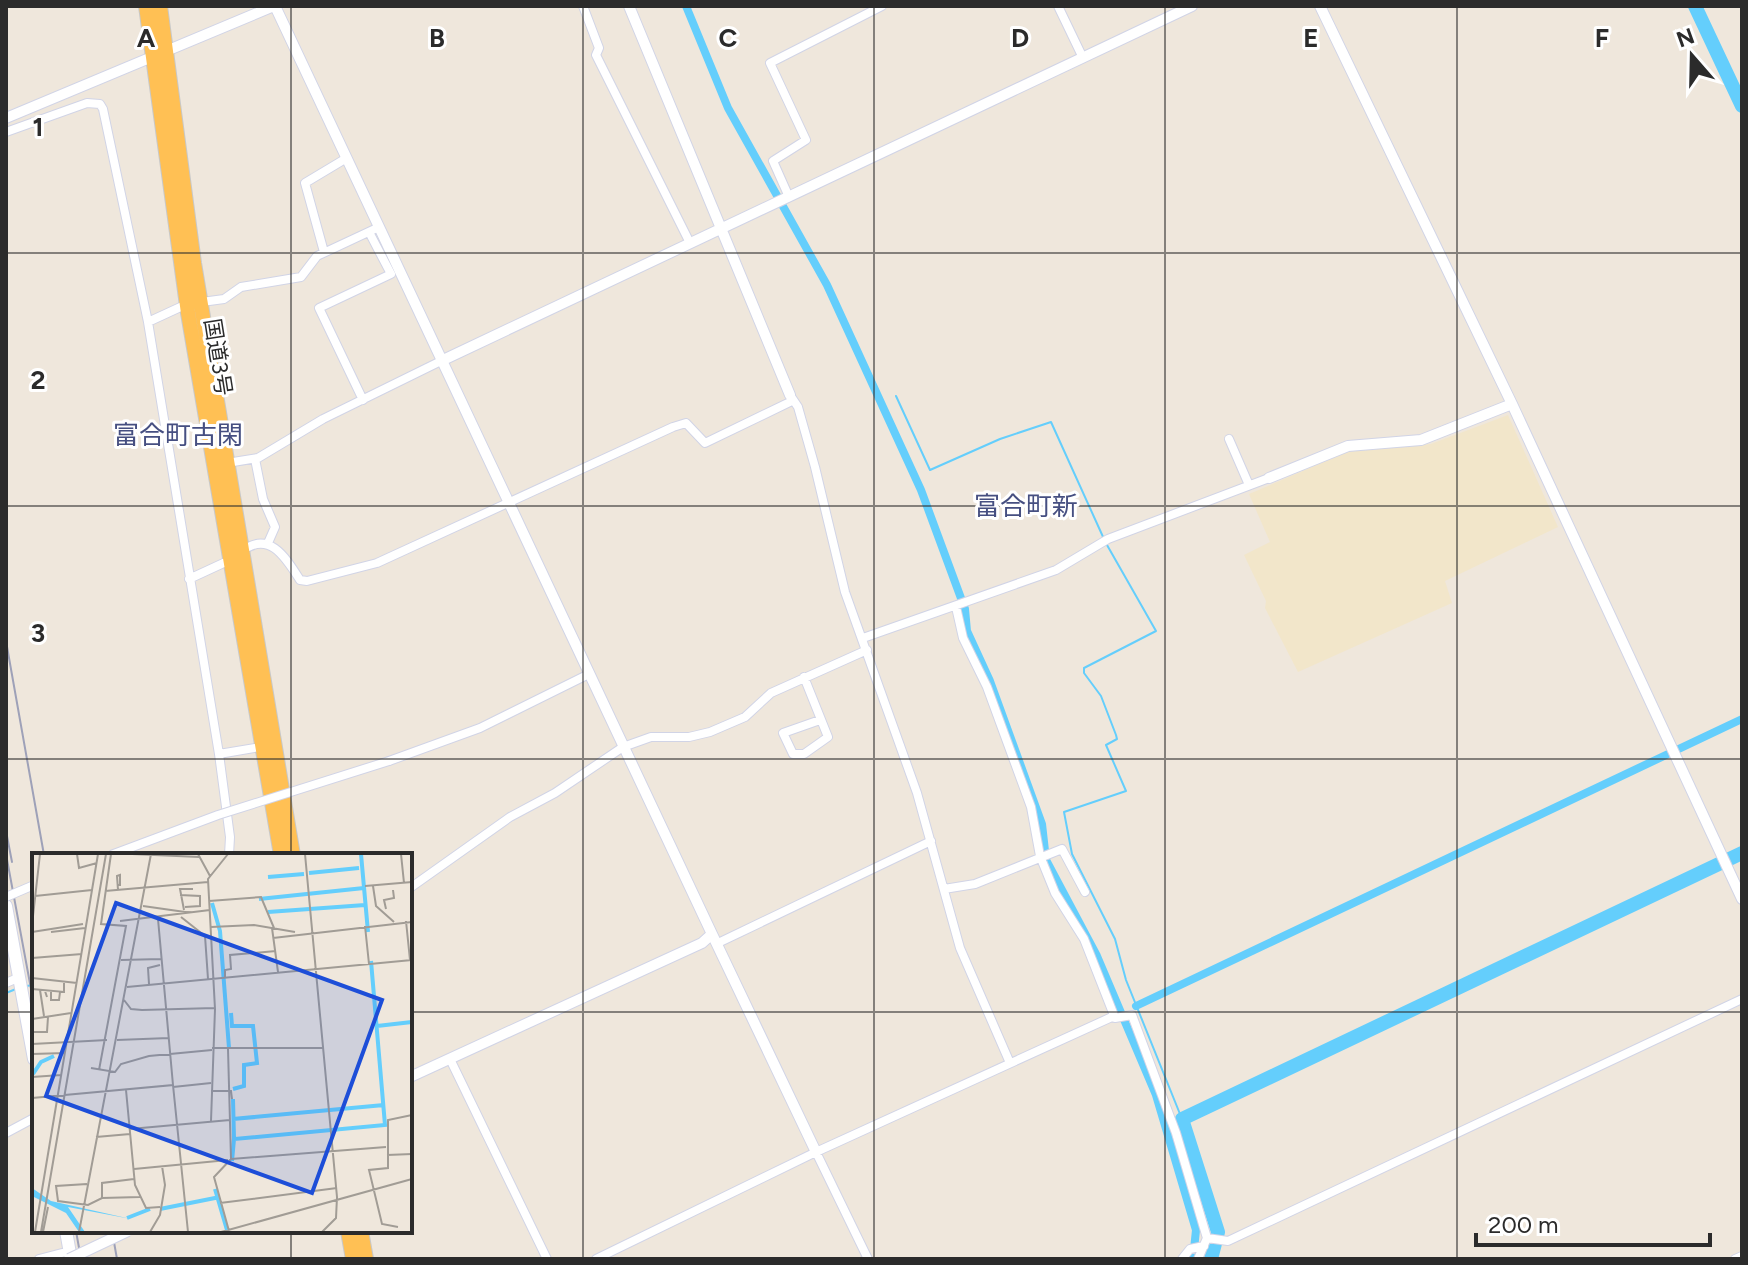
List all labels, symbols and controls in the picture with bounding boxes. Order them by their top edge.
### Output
north arrow [1652,16,1732,96]
text: A [137,22,156,54]
text: B [429,22,445,54]
text: C [719,22,738,54]
text: D [1011,22,1029,54]
text: E [1303,22,1319,54]
text: F [1595,22,1609,54]
text: N [1673,22,1698,53]
text: 1 [33,111,43,143]
street label: 国道3号 [199,316,237,398]
text: 2 [30,364,46,396]
district label: 富合町古閑 [113,419,243,451]
district label: 富合町新 [974,490,1078,522]
text: 3 [31,617,45,649]
inset map [32,853,412,1233]
scale bar [1476,1197,1710,1247]
text: 200 m [1488,1210,1559,1239]

